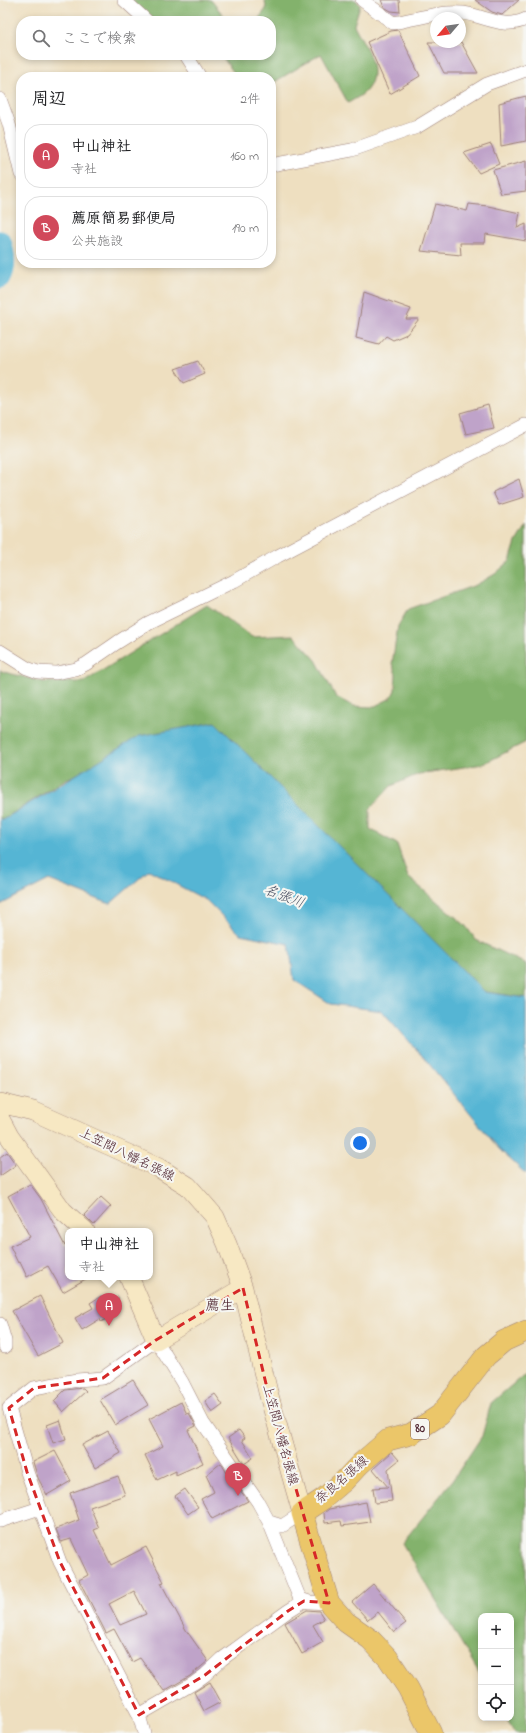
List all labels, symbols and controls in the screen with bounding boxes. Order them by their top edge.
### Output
north arrow [430,12,466,48]
search box [16,16,276,60]
icon: search [30,27,52,49]
text: ここで検索 [62,28,137,50]
text: 周辺 [32,87,66,112]
text: 2件 [241,90,260,109]
text: 中山神社 [71,136,131,158]
text: A [42,147,50,166]
text: 160 m [230,147,259,166]
text: 寺社 [71,160,97,179]
text: 薦原簡易郵便局 [71,208,176,230]
text: B [42,219,50,238]
text: 190 m [232,219,259,238]
text: 公共施設 [71,232,123,251]
water label: 名張川 [261,880,307,914]
street label: 上笠間八幡名張線 [76,1124,179,1187]
your location [350,1133,370,1153]
popup [65,1228,153,1280]
text: 中山神社 [79,1234,139,1256]
text: 寺社 [79,1258,105,1277]
pin: A [96,1293,122,1326]
district label: 薦生 [205,1295,235,1317]
street label: 上笠間八幡名張線 [257,1382,303,1489]
road number: 80 [411,1419,429,1439]
street label: 奈良名張線 [311,1451,374,1508]
pin: B [225,1463,251,1496]
map controls [478,1613,514,1721]
button: + [478,1613,514,1649]
button: − [478,1649,514,1685]
button: locate [478,1685,514,1721]

